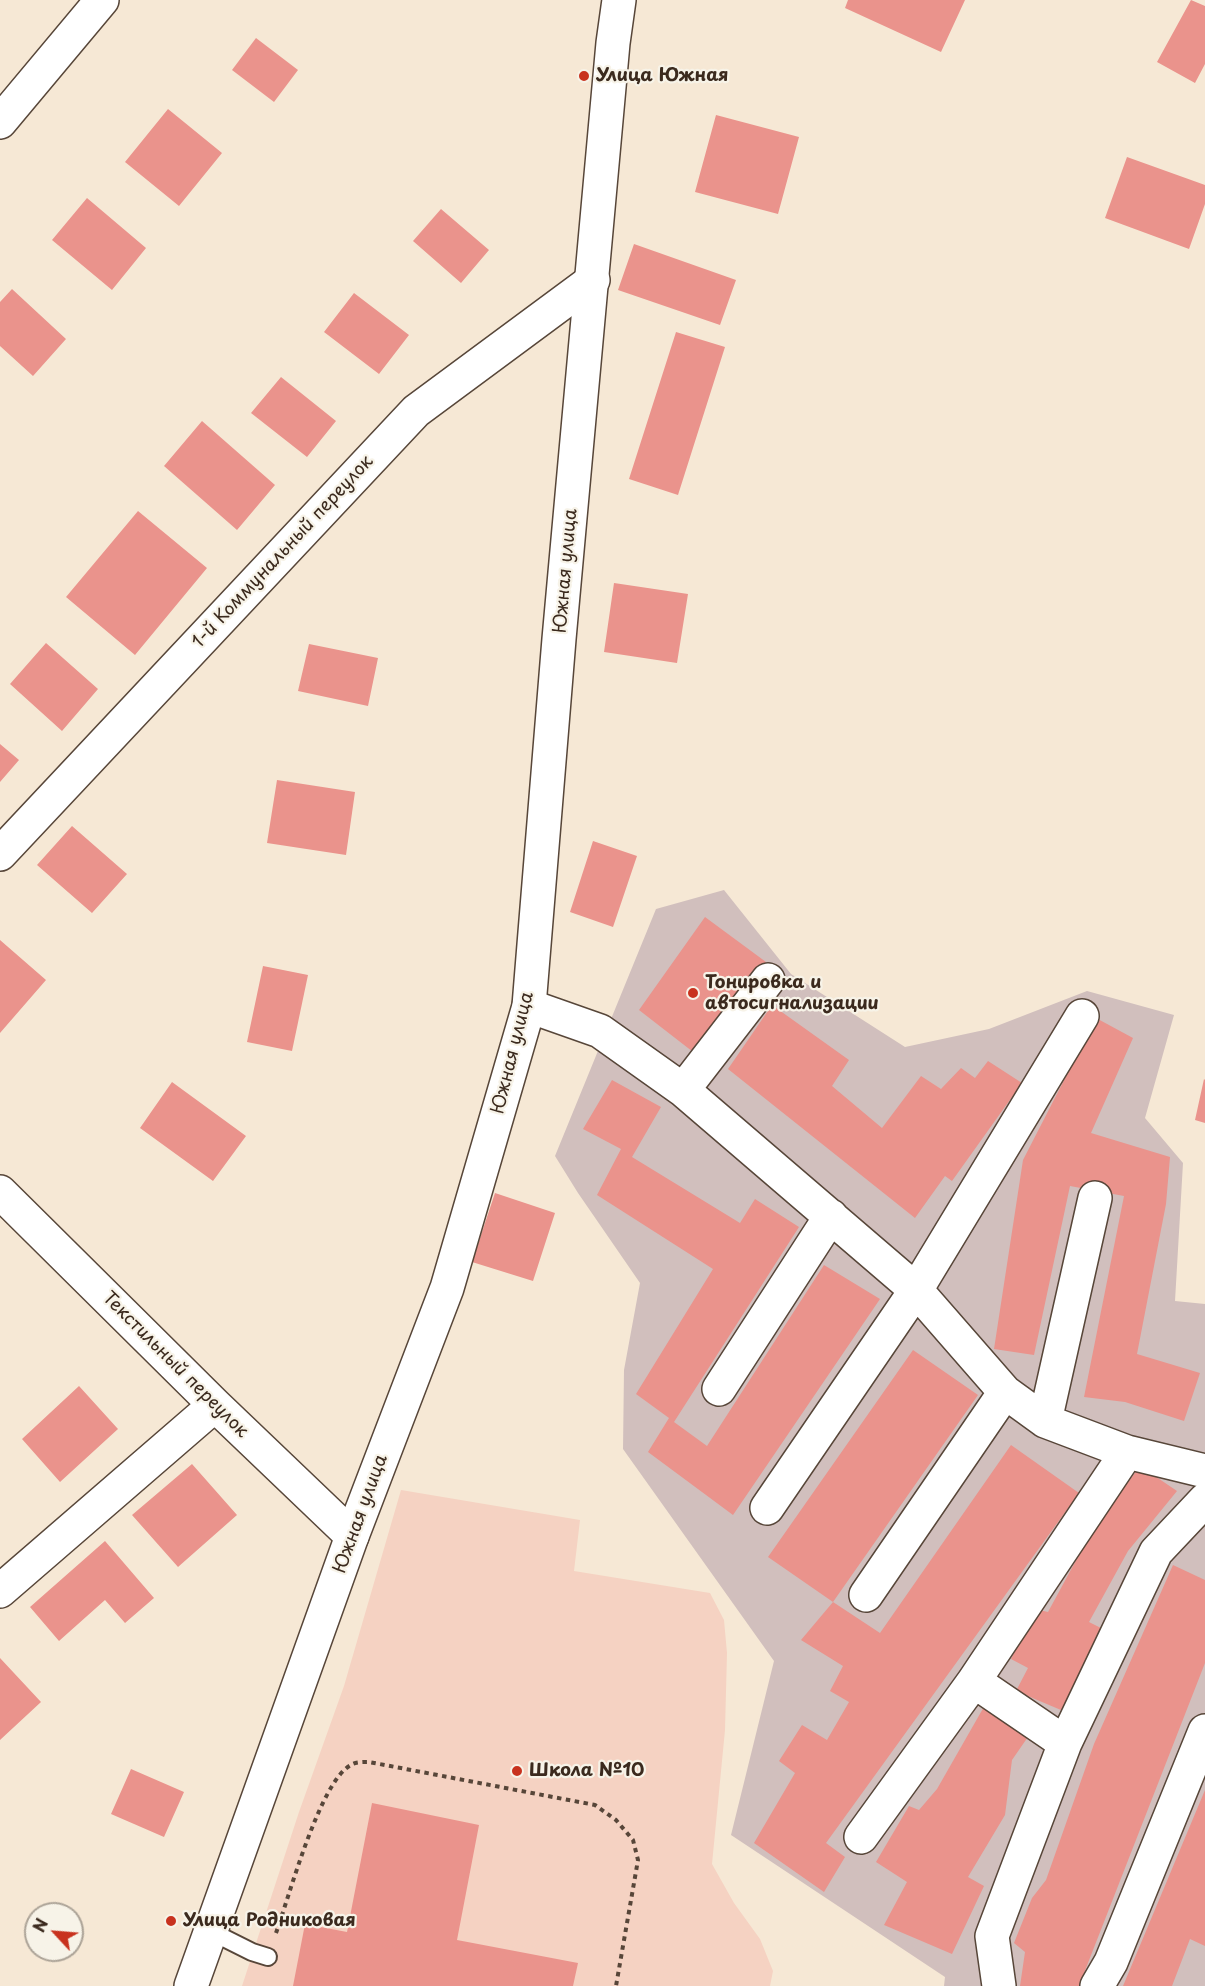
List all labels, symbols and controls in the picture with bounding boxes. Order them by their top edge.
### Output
place label: Улица Южная [596,65,729,87]
marker: Улица Южная [577,69,591,83]
street label: 1-й Коммунальный переулок [188,451,378,653]
street label: Южная улица [550,508,582,634]
place label: Тонировка и автосигнализации [705,972,879,1014]
marker: Тонировка и автосигнализации [686,986,700,1000]
street label: Южная улица [487,990,539,1116]
street label: Текстильный переулок [98,1288,252,1442]
street label: Южная улица [330,1452,392,1576]
place label: Школа №10 [529,1760,644,1782]
marker: Школа №10 [510,1764,524,1778]
north arrow [24,1902,84,1962]
place label: Улица Родниковая [183,1910,356,1932]
text: N [26,1914,53,1936]
marker: Улица Родниковая [164,1914,178,1928]

